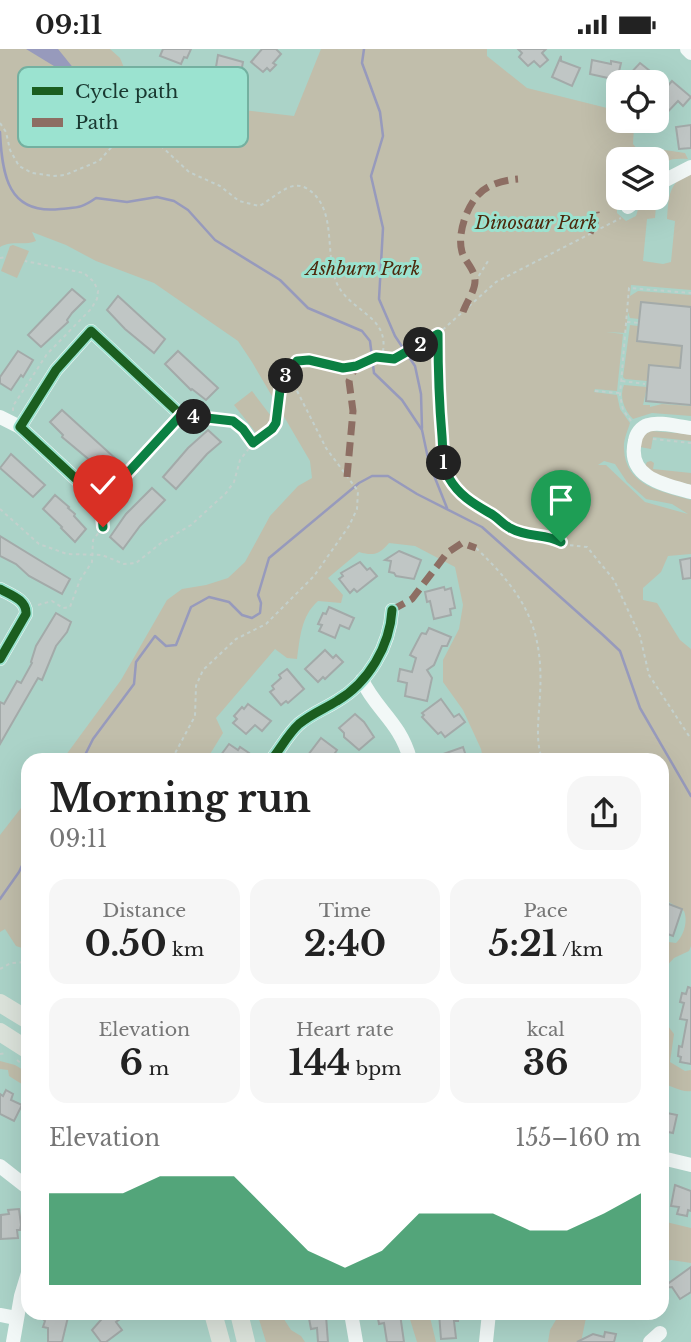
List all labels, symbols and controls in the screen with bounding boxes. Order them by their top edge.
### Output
text: 09:11 [35,9,102,41]
legend [18,67,248,147]
map controls [606,70,669,210]
button: locate [606,70,669,133]
text: Cycle path [75,80,178,103]
text: Path [75,111,119,134]
button: layers [606,147,669,210]
park label: Dinosaur Park [474,212,597,234]
park label: Ashburn Park [304,258,420,280]
pin: 2 [404,327,438,363]
text: 2 [414,333,427,356]
pin: 3 [268,359,304,393]
text: 3 [279,364,292,387]
pin: 4 [176,399,212,435]
text: 4 [187,405,200,428]
pin: 1 [426,445,462,481]
text: 1 [439,451,448,474]
pin [73,455,133,527]
icon: check [84,466,122,504]
pin [531,470,591,542]
icon: arrive [542,481,580,519]
text: Morning run [49,775,311,822]
button: share [567,776,641,850]
text: 09:11 [49,825,107,853]
text: Distance [102,899,186,922]
text: Time [319,899,371,922]
text: Pace [523,899,568,922]
text: 0.50 [85,922,167,965]
text: 2:40 [304,922,386,965]
text: 5:21 [488,922,557,965]
text: km [167,938,204,961]
text: /km [557,938,603,961]
text: Elevation [98,1018,190,1041]
text: Heart rate [296,1018,394,1041]
text: kcal [527,1018,565,1041]
text: 6 [120,1041,143,1084]
text: 144 [289,1041,350,1084]
text: 36 [523,1041,569,1084]
text: m [143,1057,169,1080]
text: bpm [350,1057,401,1080]
text: Elevation [49,1124,160,1152]
text: 155–160 m [515,1124,641,1152]

